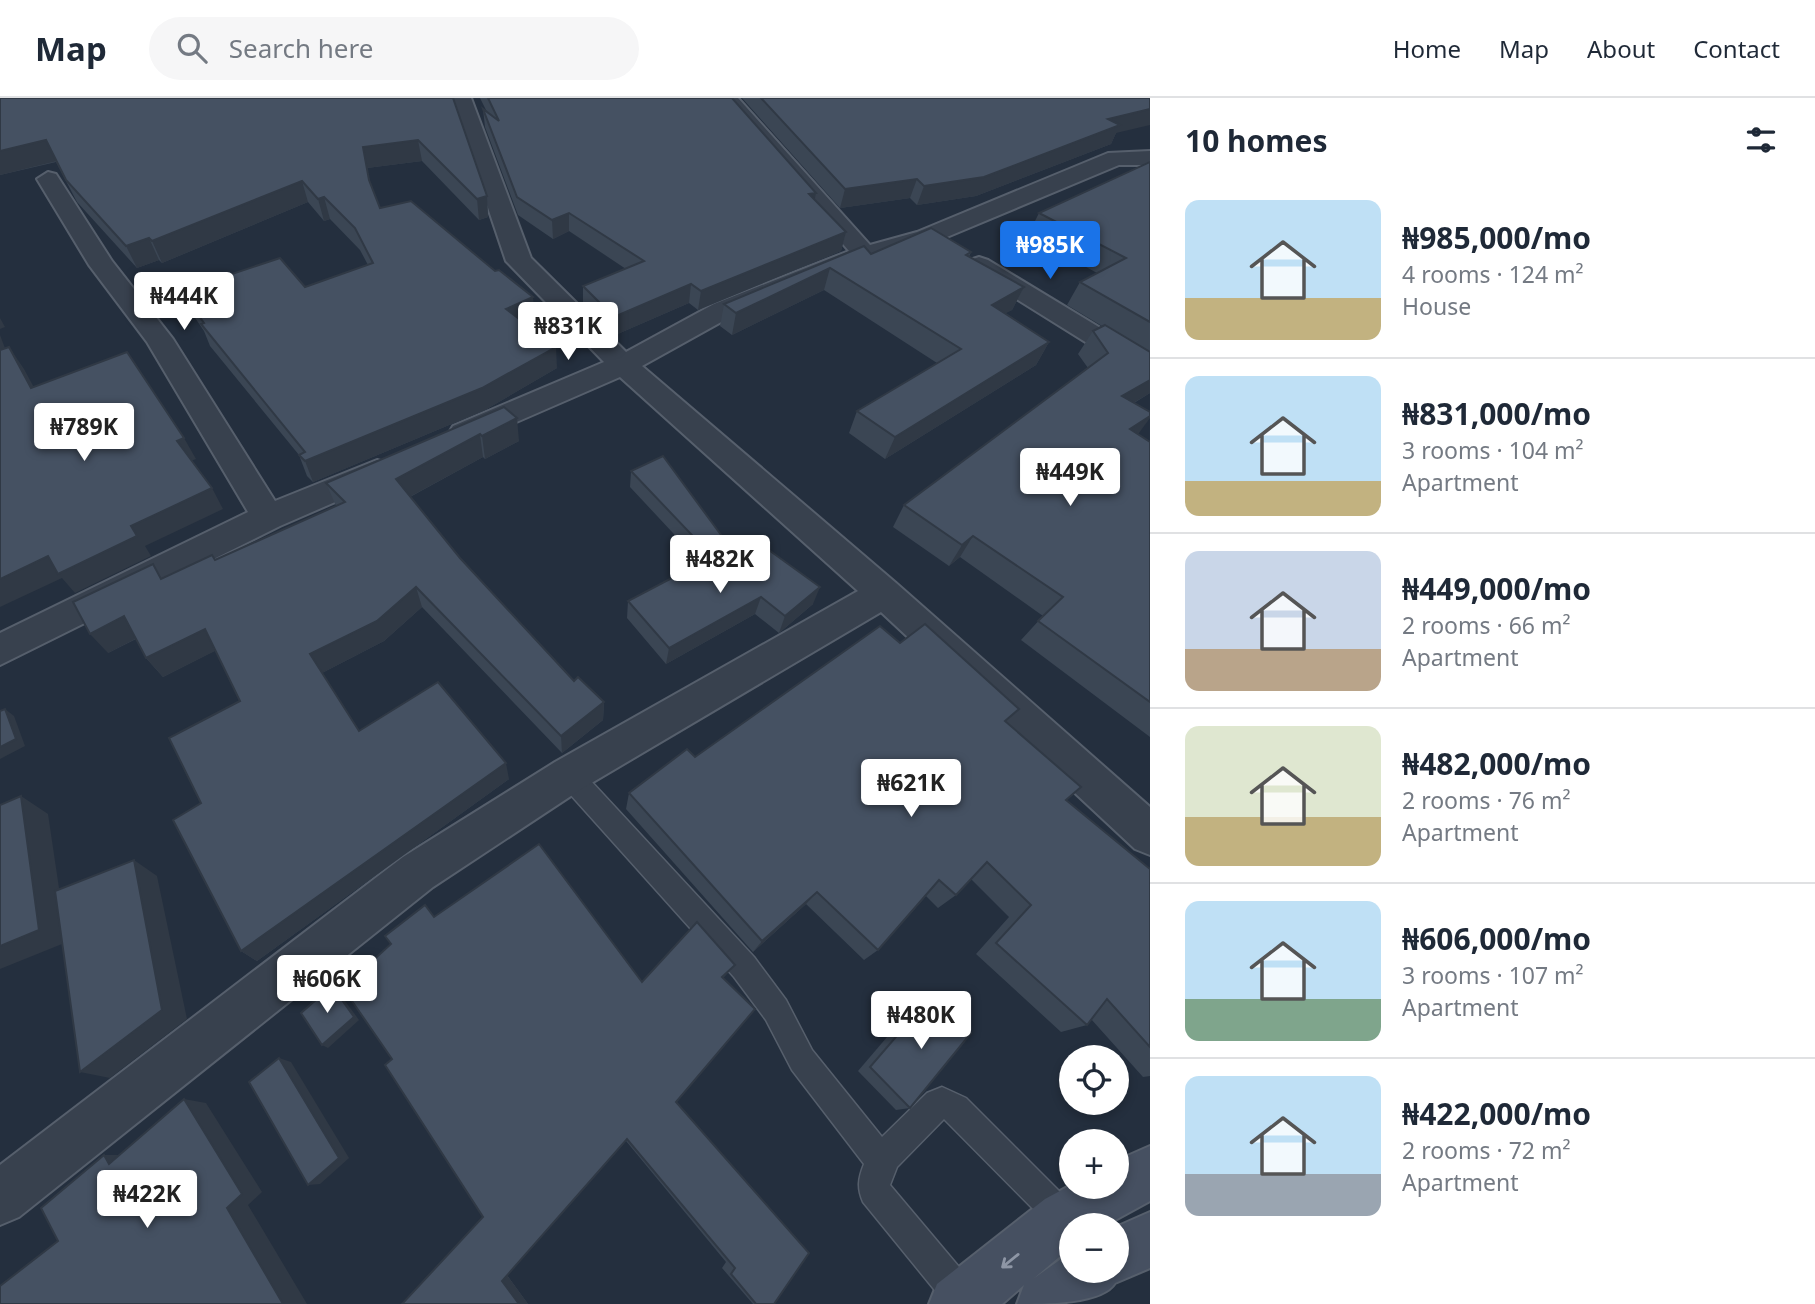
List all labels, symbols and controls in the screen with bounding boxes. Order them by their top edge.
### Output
search box [149,17,639,80]
text: Map [35,26,107,71]
icon: search [173,29,211,67]
text: Search here [229,30,373,66]
text: Home [1393,32,1461,65]
text: Map [1499,32,1549,65]
text: About [1587,32,1655,65]
text: Contact [1693,32,1780,65]
text: 10 homes [1185,120,1328,161]
icon: filters [1742,121,1780,159]
text: ₦985,000/mo [1402,217,1591,258]
pin: ₦985K [1001,222,1099,281]
text: ₦985K [1016,228,1084,260]
icon: home [1241,228,1325,312]
text: 4 rooms · 124 m² [1402,258,1584,290]
pin: ₦444K [135,272,233,332]
text: ₦444K [150,279,218,311]
text: House [1402,290,1471,322]
pin: ₦831K [519,302,617,362]
text: ₦831K [534,309,602,341]
text: ₦831,000/mo [1402,393,1591,434]
pin: ₦789K [35,404,133,463]
icon: home [1241,404,1325,488]
text: ₦789K [50,410,118,442]
text: 3 rooms · 104 m² [1402,434,1584,466]
pin: ₦449K [1021,448,1119,508]
text: ₦449K [1036,455,1104,487]
text: Apartment [1402,466,1519,498]
pin: ₦482K [671,536,769,595]
text: ₦482K [686,542,754,574]
text: ₦449,000/mo [1402,568,1591,609]
icon: home [1241,579,1325,663]
text: 2 rooms · 66 m² [1402,609,1571,641]
text: Apartment [1402,641,1519,673]
text: ₦482,000/mo [1402,743,1591,784]
icon: home [1241,754,1325,838]
pin: ₦621K [862,760,960,819]
text: ₦621K [877,766,945,798]
text: 2 rooms · 76 m² [1402,784,1571,816]
text: Apartment [1402,816,1519,848]
text: ₦606,000/mo [1402,918,1591,959]
icon: home [1241,929,1325,1013]
pin: ₦606K [278,956,376,1015]
text: 3 rooms · 107 m² [1402,959,1584,991]
text: ₦606K [293,962,361,994]
text: Apartment [1402,991,1519,1023]
pin: ₦480K [872,992,970,1051]
text: ₦480K [887,998,955,1030]
map controls [1059,1045,1129,1283]
button: locate [1059,1045,1129,1115]
text: ₦422,000/mo [1402,1093,1591,1134]
icon: home [1241,1104,1325,1188]
button: + [1059,1129,1129,1199]
text: 2 rooms · 72 m² [1402,1134,1571,1166]
text: Apartment [1402,1166,1519,1198]
pin: ₦422K [98,1170,196,1230]
text: ₦422K [113,1177,181,1209]
button: − [1059,1213,1129,1283]
one-way arrow [1002,1253,1020,1268]

